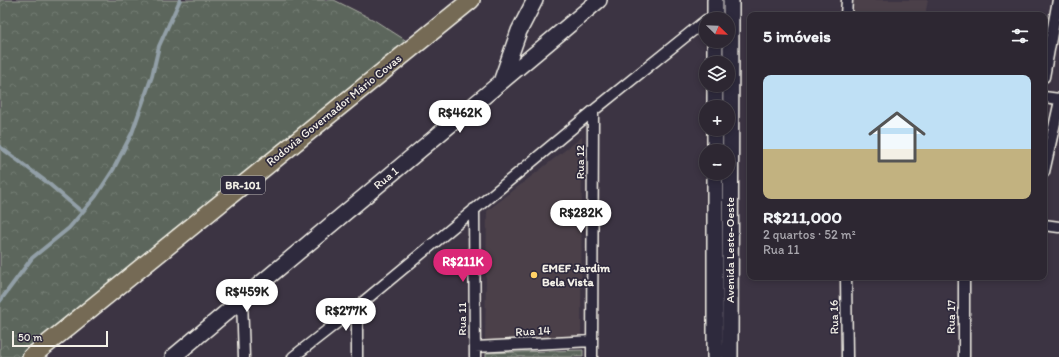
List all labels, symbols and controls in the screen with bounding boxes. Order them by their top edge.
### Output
north arrow [699,12,735,48]
map controls [699,12,735,180]
icon: filters [1009,25,1031,47]
text: 5 imóveis [763,26,831,46]
street label: Rodovia Governador Mário Covas [264,51,404,169]
button: layers [699,56,735,92]
pin: R$462K [427,100,493,134]
button: + [699,100,735,136]
icon: home [861,101,933,173]
text: R$462K [438,105,482,120]
street label: Rua 12 [573,144,587,179]
button: − [699,144,735,180]
street label: Rua 1 [371,163,402,192]
road number: BR-101 [221,176,265,194]
street label: Avenida Leste-Oeste [723,197,737,303]
pin: R$282K [548,200,614,234]
text: R$282K [559,205,603,220]
text: R$211,000 [763,207,842,227]
text: 2 quartos · 52 m² [763,227,856,242]
text: Rua 11 [763,242,799,257]
pin: R$211K [430,249,496,283]
text: R$211K [442,254,484,269]
place label: EMEF Jardim Bela Vista [542,261,611,289]
marker: EMEF Jardim Bela Vista [529,270,539,280]
pin: R$459K [214,279,280,313]
text: R$459K [225,284,269,299]
pin: R$277K [313,298,379,332]
street label: Rua 16 [827,300,841,334]
street label: Rua 17 [944,300,958,334]
street label: Rua 11 [455,302,469,336]
text: R$277K [325,303,367,318]
street label: Rua 14 [515,323,551,339]
scale bar [12,329,108,348]
text: 50 m [18,331,42,344]

